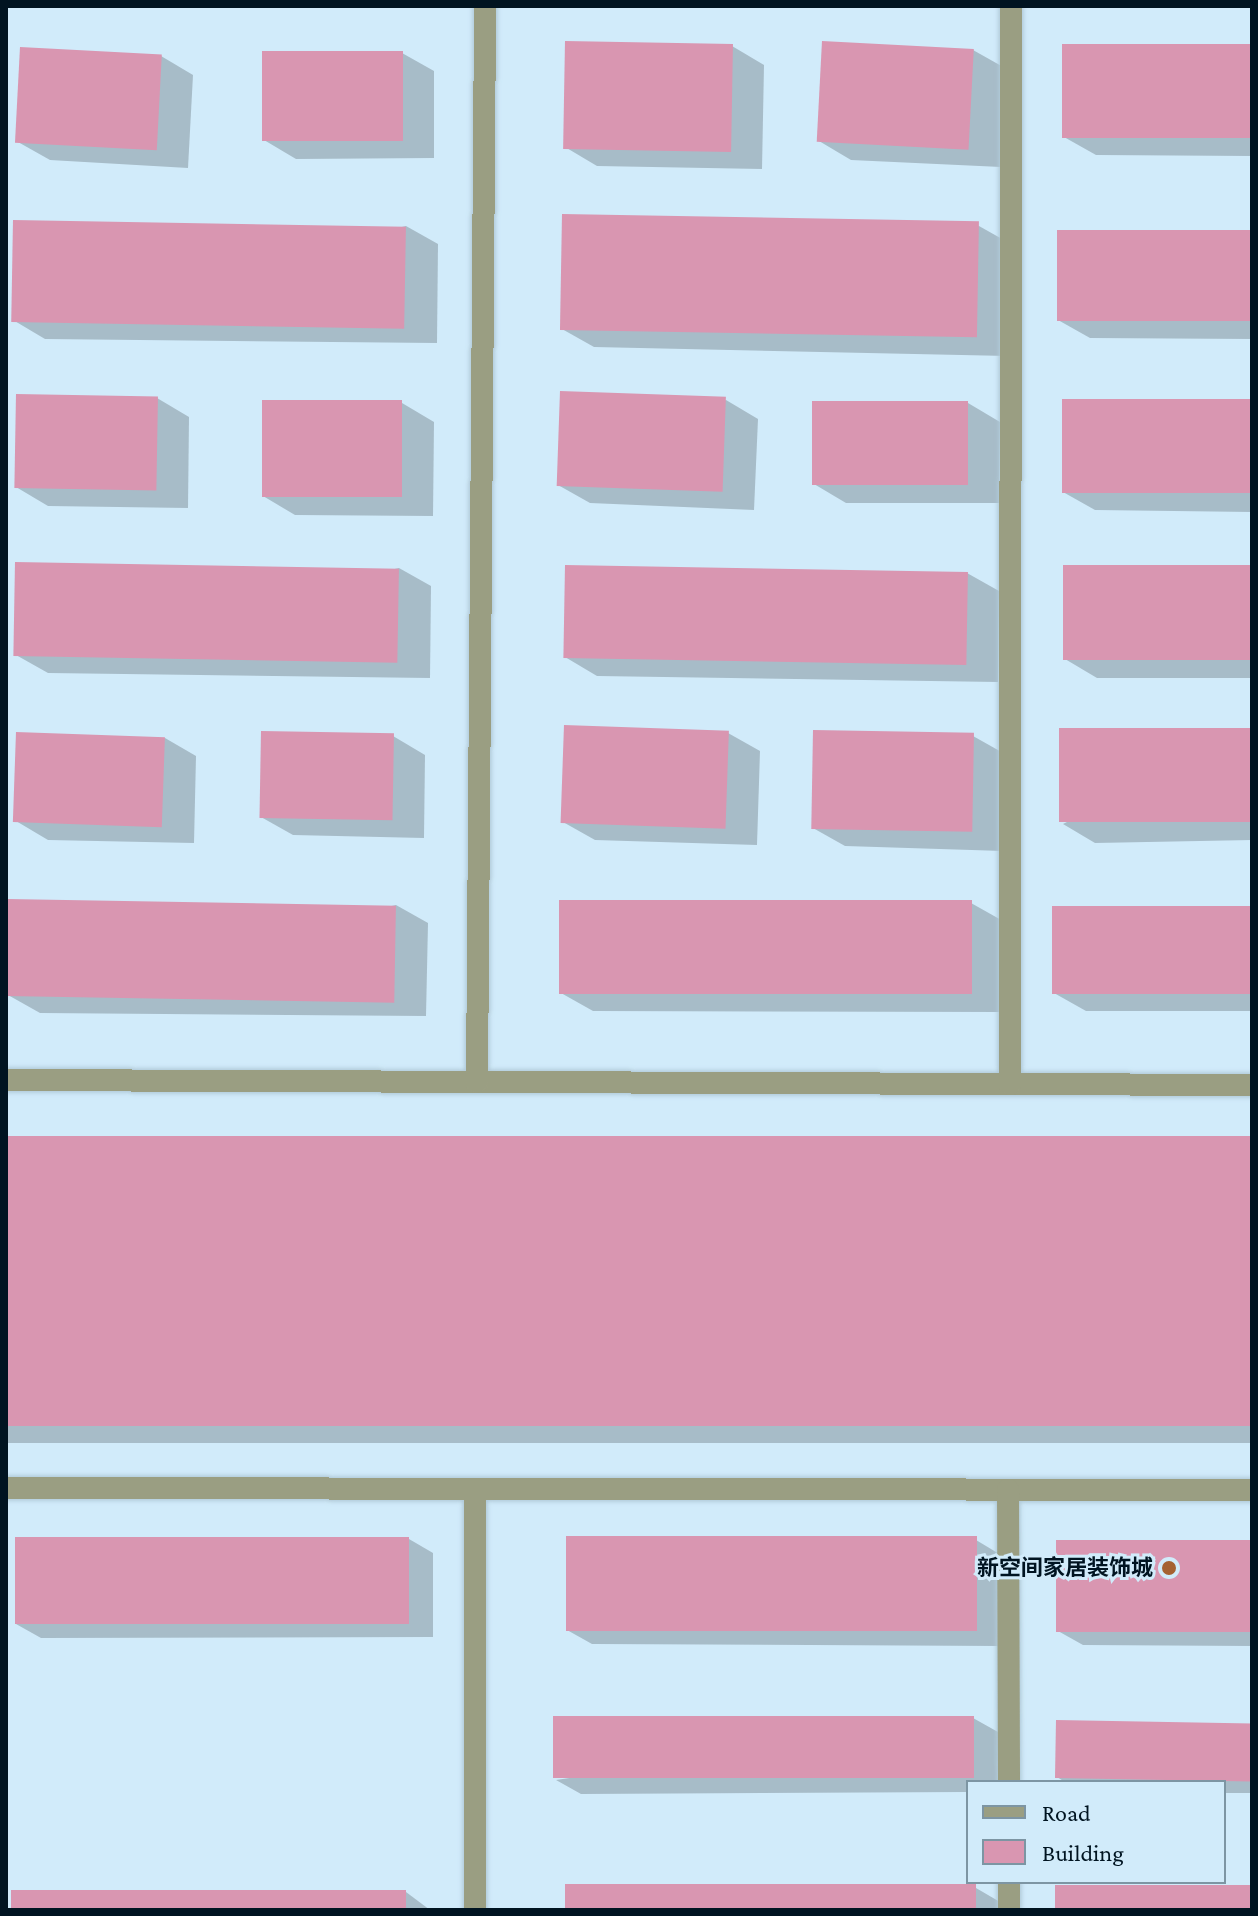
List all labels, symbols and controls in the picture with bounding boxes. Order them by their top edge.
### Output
place label: 新空间家居装饰城 [977,1555,1153,1581]
marker: 新空间家居装饰城 [1160,1559,1178,1577]
legend [966,1780,1226,1884]
text: Road [1042,1799,1091,1826]
text: Building [1042,1839,1124,1866]

